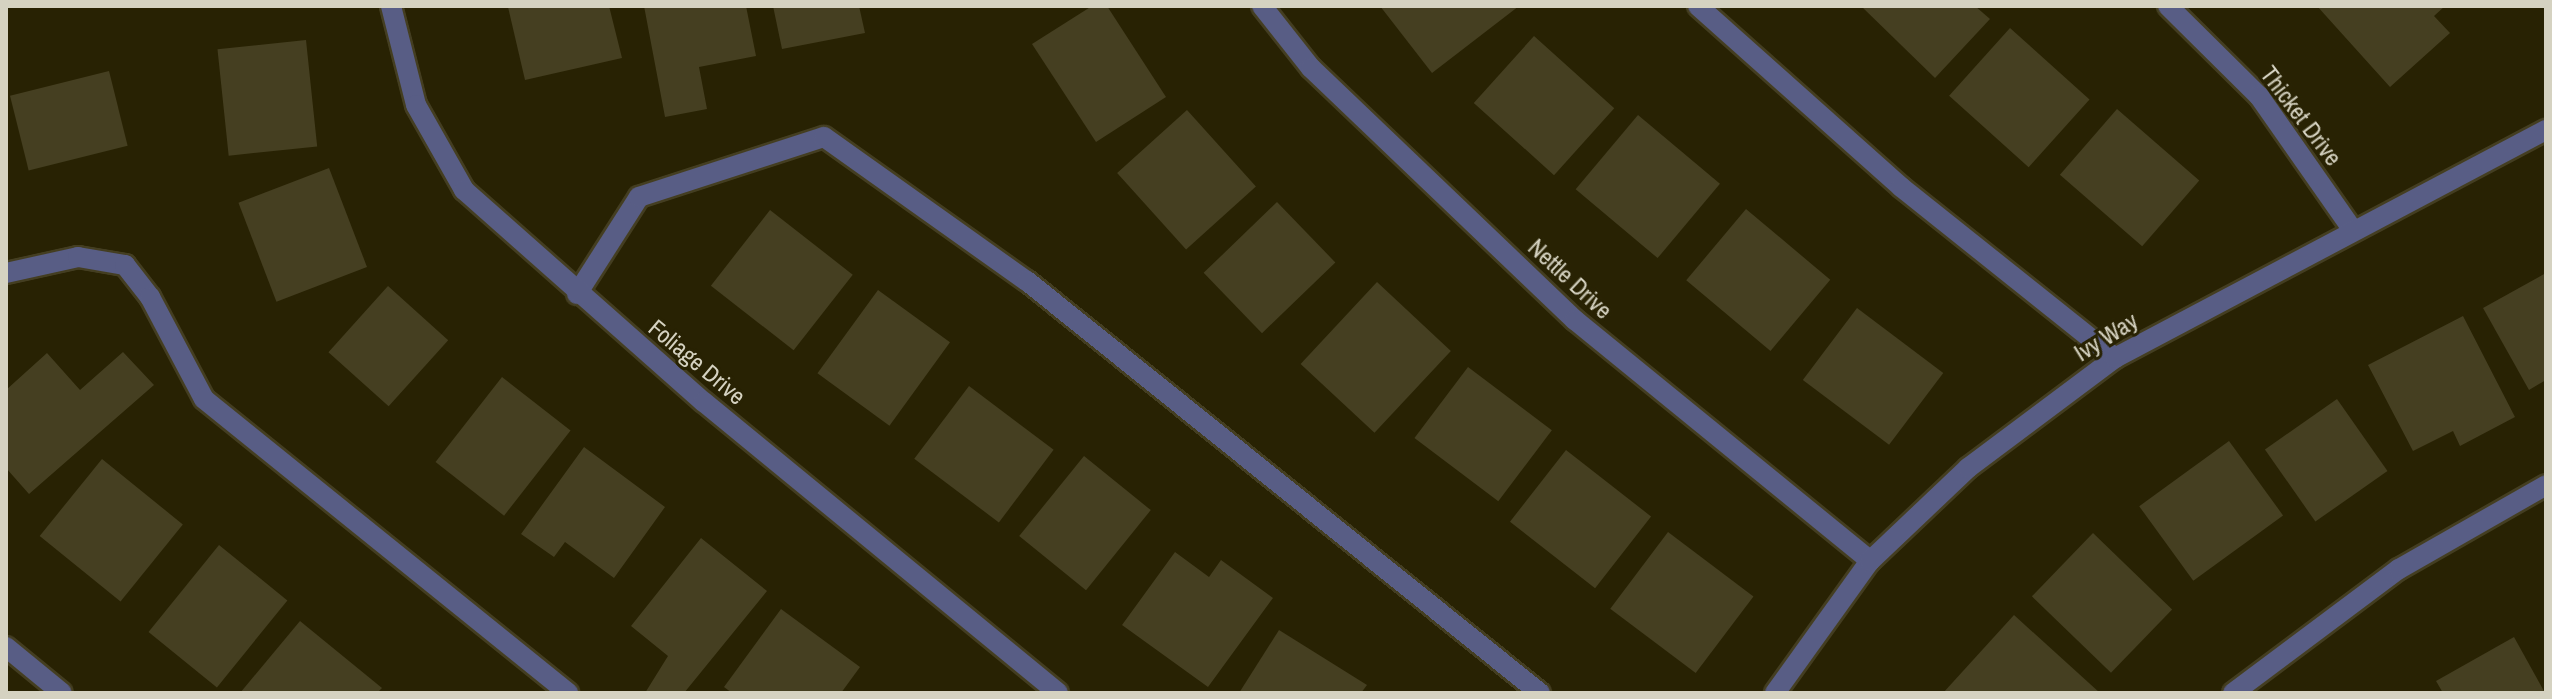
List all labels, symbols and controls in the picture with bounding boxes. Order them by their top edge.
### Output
street label: Thicket Drive [2254,61,2348,171]
street label: Nettle Drive [1522,233,1618,325]
street label: Ivy Way [2069,306,2143,368]
street label: Foliage Drive [643,313,751,411]

